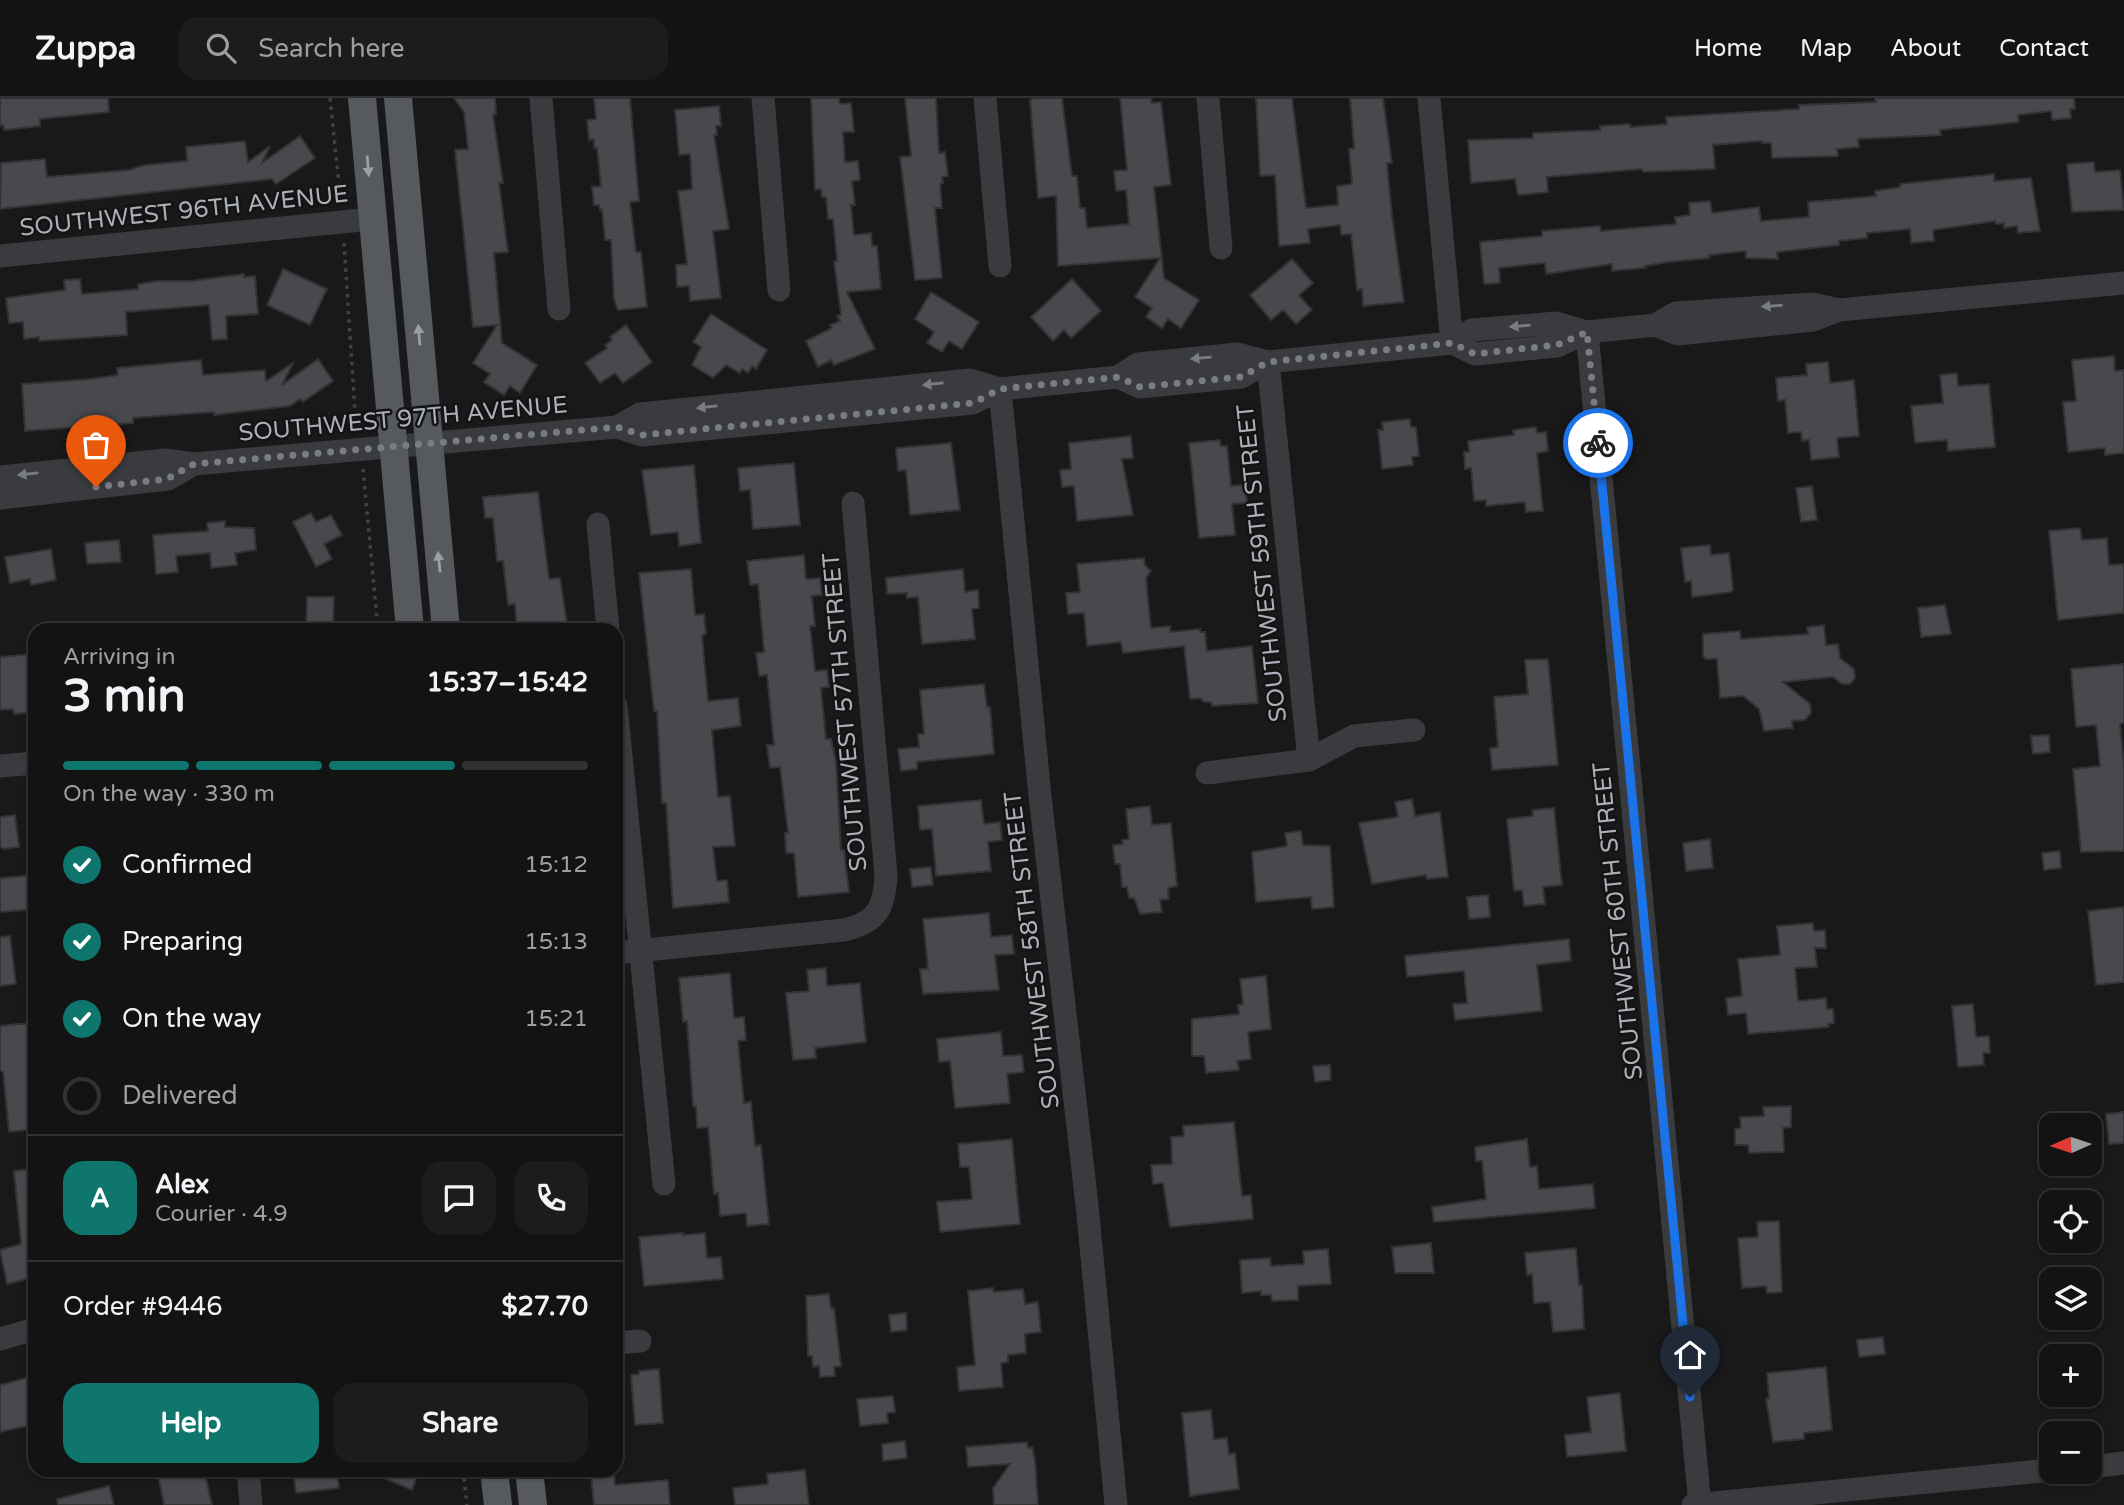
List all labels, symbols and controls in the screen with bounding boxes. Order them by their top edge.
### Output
search box [178,17,668,80]
text: Zuppa [35,29,136,68]
icon: search [202,29,240,67]
text: Search here [258,33,405,64]
text: Home [1694,34,1762,63]
text: Map [1800,34,1852,63]
text: About [1890,34,1961,63]
text: Contact [1999,34,2089,63]
one-way arrow [363,155,374,177]
street label: SOUTHWEST 96TH AVENUE [18,179,350,243]
one-way arrow [1761,301,1783,312]
one-way arrow [1509,321,1531,332]
one-way arrow [413,324,424,346]
one-way arrow [1189,353,1211,364]
one-way arrow [922,379,944,390]
street label: SOUTHWEST 97TH AVENUE [237,390,569,448]
one-way arrow [696,402,718,413]
street label: SOUTHWEST 59TH STREET [1231,402,1293,723]
courier [1563,408,1633,478]
pin [66,415,126,487]
icon: bike [1579,424,1617,462]
icon: bag [77,426,115,464]
one-way arrow [17,469,39,480]
one-way arrow [433,551,444,573]
street label: SOUTHWEST 57TH STREET [817,551,873,872]
text: Arriving in [63,643,176,671]
text: 15:37–15:42 [427,667,588,698]
text: 3 min [63,669,186,724]
street label: SOUTHWEST 60TH STREET [1587,760,1649,1081]
text: On the way · 330 m [63,780,275,808]
street label: SOUTHWEST 58TH STREET [998,789,1066,1110]
icon: check [63,846,101,884]
text: Confirmed [122,849,252,880]
text: 15:12 [524,851,588,879]
icon: check [63,923,101,961]
text: Preparing [122,926,243,957]
text: 15:13 [524,928,588,956]
icon: check [63,1000,101,1038]
text: On the way [122,1003,262,1034]
text: 15:21 [524,1005,588,1033]
text: Delivered [122,1080,238,1111]
north arrow [2039,1113,2102,1176]
map controls [2039,1113,2102,1484]
button: chat [422,1161,496,1235]
button: phone [514,1161,588,1235]
text: Alex [155,1169,209,1200]
text: A [90,1183,110,1214]
button: locate [2039,1190,2102,1253]
text: Courier · 4.9 [155,1200,288,1228]
button: layers [2039,1267,2102,1330]
text: Order #9446 [63,1291,223,1322]
text: $27.70 [501,1291,588,1322]
pin [1660,1325,1720,1397]
icon: home [1671,1336,1709,1374]
button: + [2039,1344,2102,1407]
button: Help [63,1383,319,1463]
button: Share [333,1383,588,1463]
button: − [2039,1421,2102,1484]

